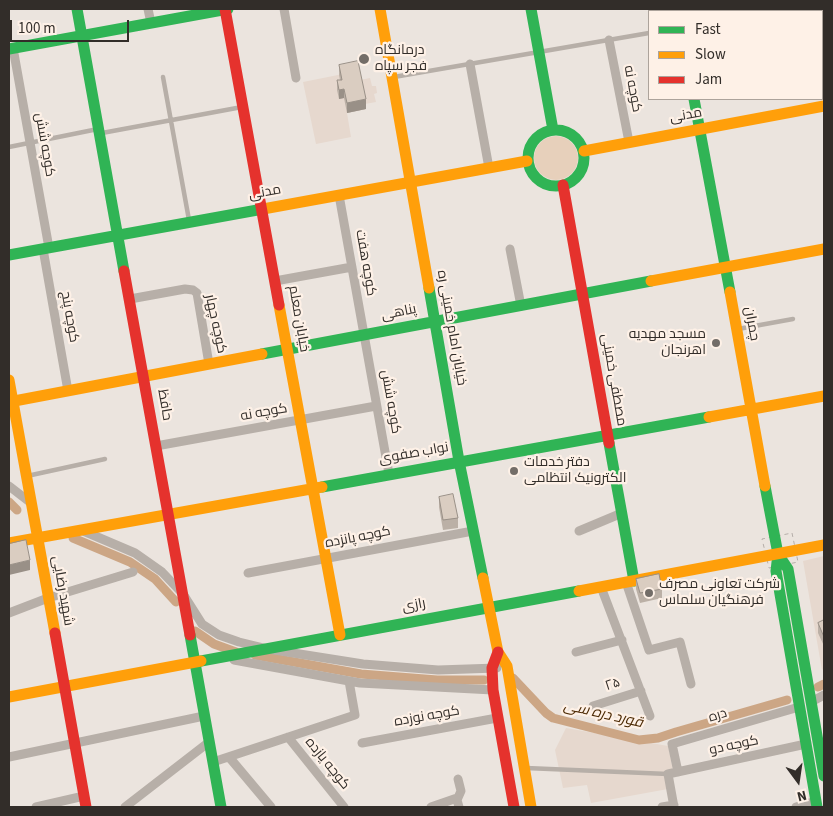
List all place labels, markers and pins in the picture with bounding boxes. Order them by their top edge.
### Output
place label: درمانگاه فجر سپاه [375,43,427,75]
marker: درمانگاه فجر سپاه [357,52,371,66]
place label: مسجد مهدیه اهرنجان [629,327,706,360]
marker: مسجد مهدیه اهرنجان [710,337,722,349]
place label: دفتر خدمات الکترونیک انتظامی [524,455,626,488]
marker: دفتر خدمات الکترونیک انتظامی [508,465,520,477]
place label: شرکت تعاونی مصرف فرهنگیان سلماس [659,577,780,610]
marker: شرکت تعاونی مصرف فرهنگیان سلماس [643,587,655,599]

